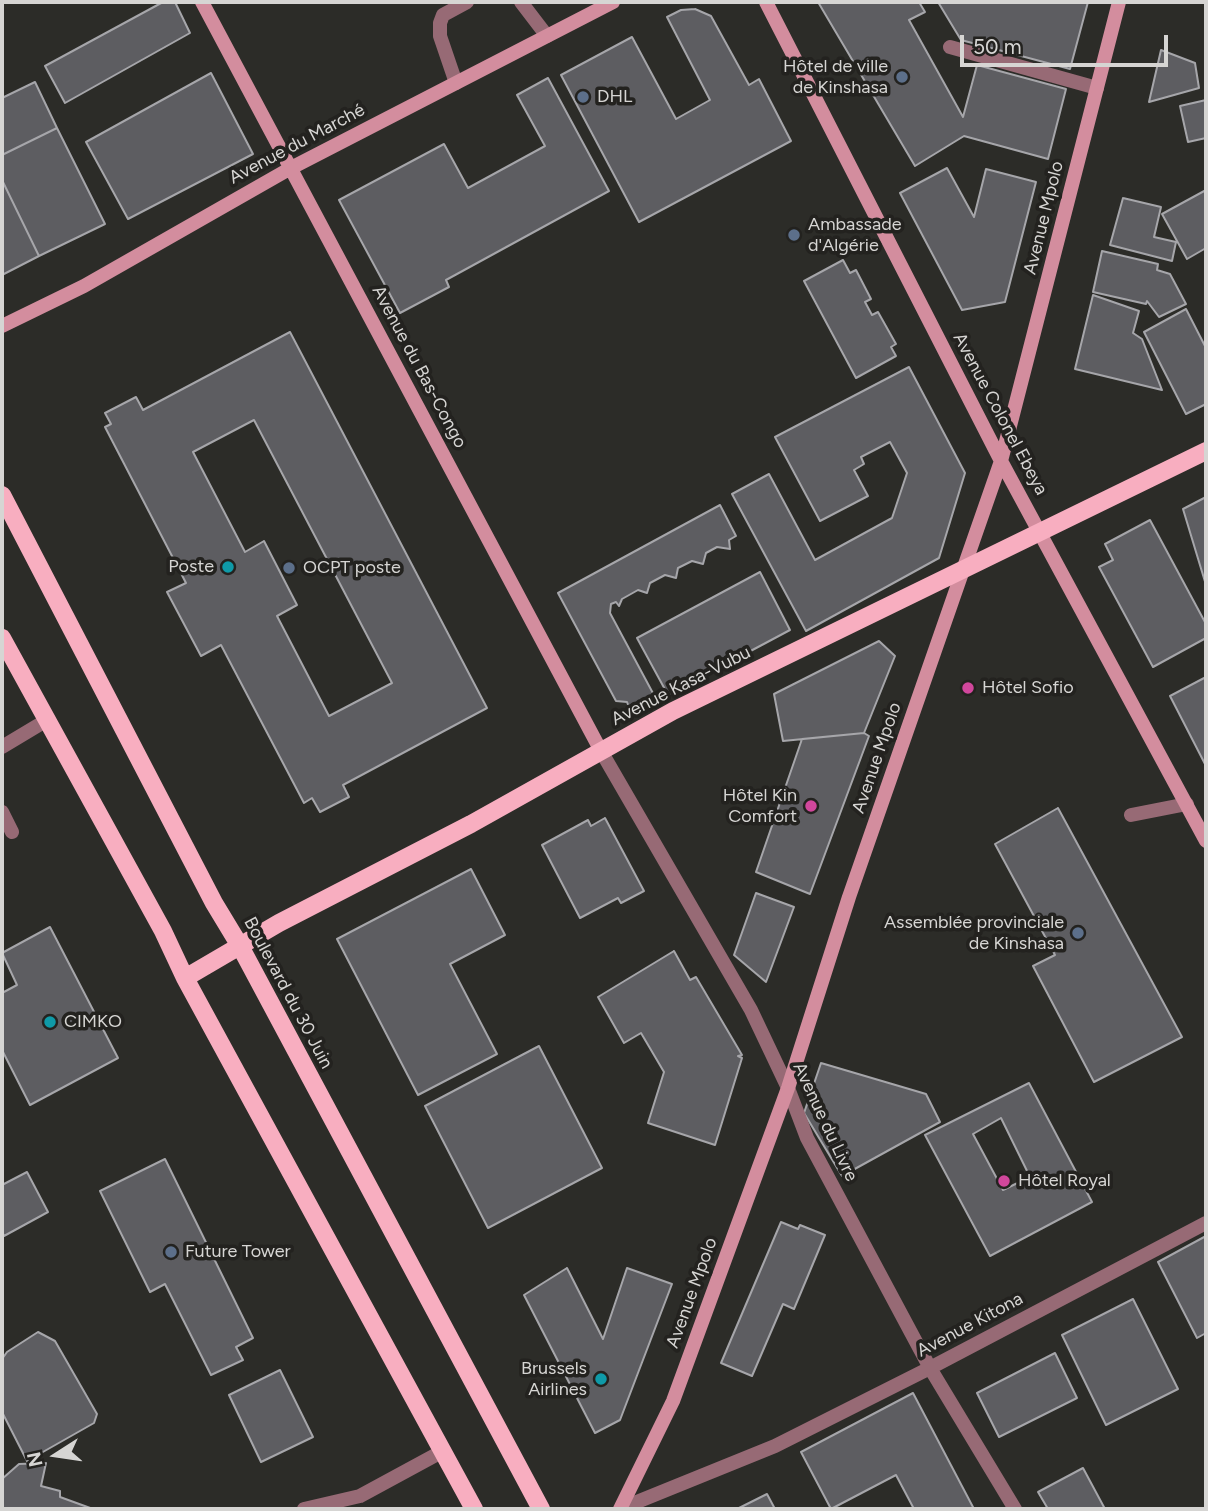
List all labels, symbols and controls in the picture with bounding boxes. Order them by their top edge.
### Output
scale bar [963,21,1171,65]
text: 50 m [973,34,1022,59]
place label: Hôtel de ville de Kinshasa [783,56,888,98]
marker: Hôtel de ville de Kinshasa [894,69,910,85]
place label: DHL [597,86,632,108]
marker: DHL [575,89,591,105]
street label: Avenue du Marché [225,99,369,189]
street label: Avenue Mpolo [1019,159,1069,277]
place label: Ambassade d'Algérie [808,214,902,256]
marker: Ambassade d'Algérie [786,227,802,243]
street label: Avenue du Bas-Congo [367,282,471,452]
street label: Avenue Colonel Ebeya [948,329,1052,499]
place label: Poste [168,556,214,578]
place label: OCPT poste [303,557,401,579]
marker: Poste [220,559,236,575]
marker: OCPT poste [281,560,297,576]
street label: Avenue Kasa-Vubu [608,642,754,730]
place label: Hôtel Sofio [982,677,1074,699]
marker: Hôtel Sofio [960,680,976,696]
street label: Avenue Mpolo [848,700,906,816]
place label: Hôtel Kin Comfort [723,785,797,828]
marker: Hôtel Kin Comfort [803,798,819,814]
place label: Assemblée provinciale de Kinshasa [884,912,1064,954]
street label: Boulevard du 30 Juin [239,913,337,1073]
marker: Assemblée provinciale de Kinshasa [1070,925,1086,941]
place label: CIMKO [64,1011,122,1033]
marker: CIMKO [42,1014,58,1030]
street label: Avenue du Livre [788,1059,862,1185]
place label: Hôtel Royal [1018,1170,1111,1192]
marker: Hôtel Royal [996,1173,1012,1189]
street label: Avenue Mpolo [662,1235,722,1351]
place label: Future Tower [185,1241,291,1263]
marker: Future Tower [163,1244,179,1260]
street label: Avenue Kitona [913,1288,1027,1362]
place label: Brussels Airlines [521,1358,587,1400]
marker: Brussels Airlines [593,1371,609,1387]
north arrow [21,1420,91,1490]
text: N [22,1450,48,1469]

